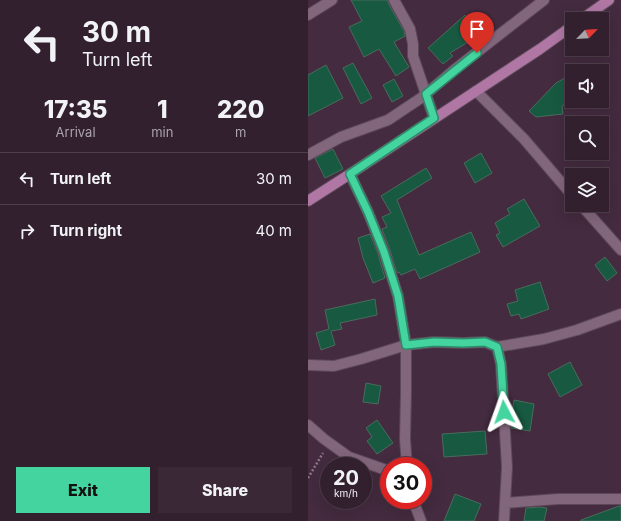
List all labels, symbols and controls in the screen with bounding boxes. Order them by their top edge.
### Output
pin [460,12,494,53]
north arrow [565,12,609,56]
map controls [565,12,609,212]
text: 30 m [82,15,151,49]
icon: left [16,16,68,68]
icon: arrive [466,18,488,40]
text: Turn left [82,49,152,70]
button: sound [565,64,609,108]
text: 17:35 [44,95,107,124]
text: 1 [157,95,168,124]
text: 220 [217,95,264,124]
button: search [565,116,609,160]
text: Arrival [56,124,96,140]
text: min [151,124,173,140]
text: m [235,124,246,140]
icon: left [16,168,38,190]
button: layers [565,168,609,212]
text: Turn left [50,169,111,188]
text: 30 m [256,169,292,188]
icon: right [16,220,38,242]
text: Turn right [50,221,122,240]
text: 40 m [255,221,292,240]
position arrow [483,391,525,433]
speed limit sign: 30 [380,457,432,509]
text: 20 [333,466,359,490]
button: Exit [16,467,150,513]
button: Share [158,467,292,513]
text: km/h [334,487,358,499]

